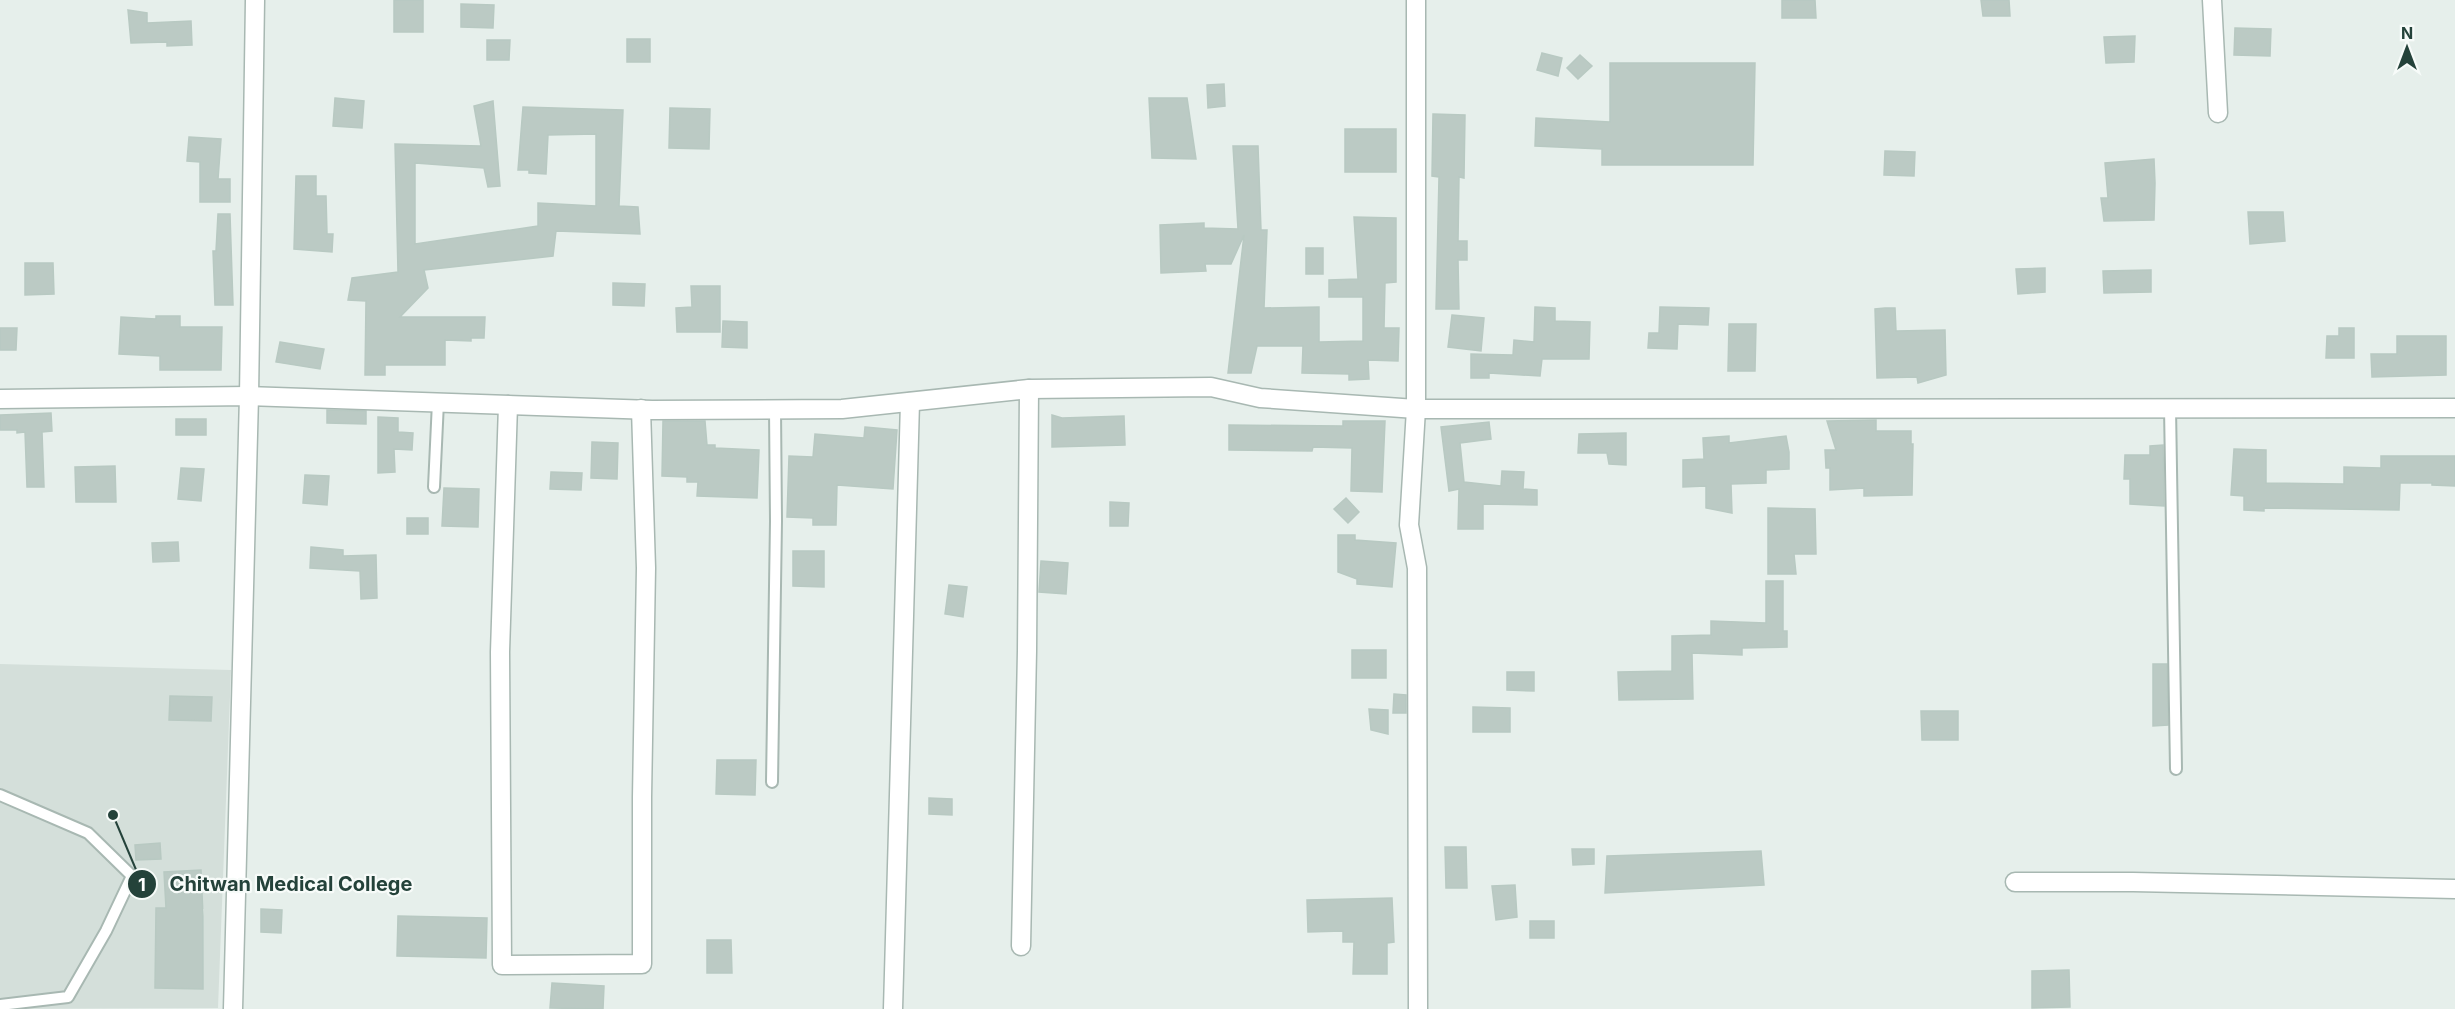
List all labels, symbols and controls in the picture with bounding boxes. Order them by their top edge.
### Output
north arrow [2377,18,2437,78]
text: N [2401,23,2413,43]
callout: Chitwan Medical College [127,865,424,903]
text: Chitwan Medical College [170,872,412,896]
text: 1 [138,874,146,895]

